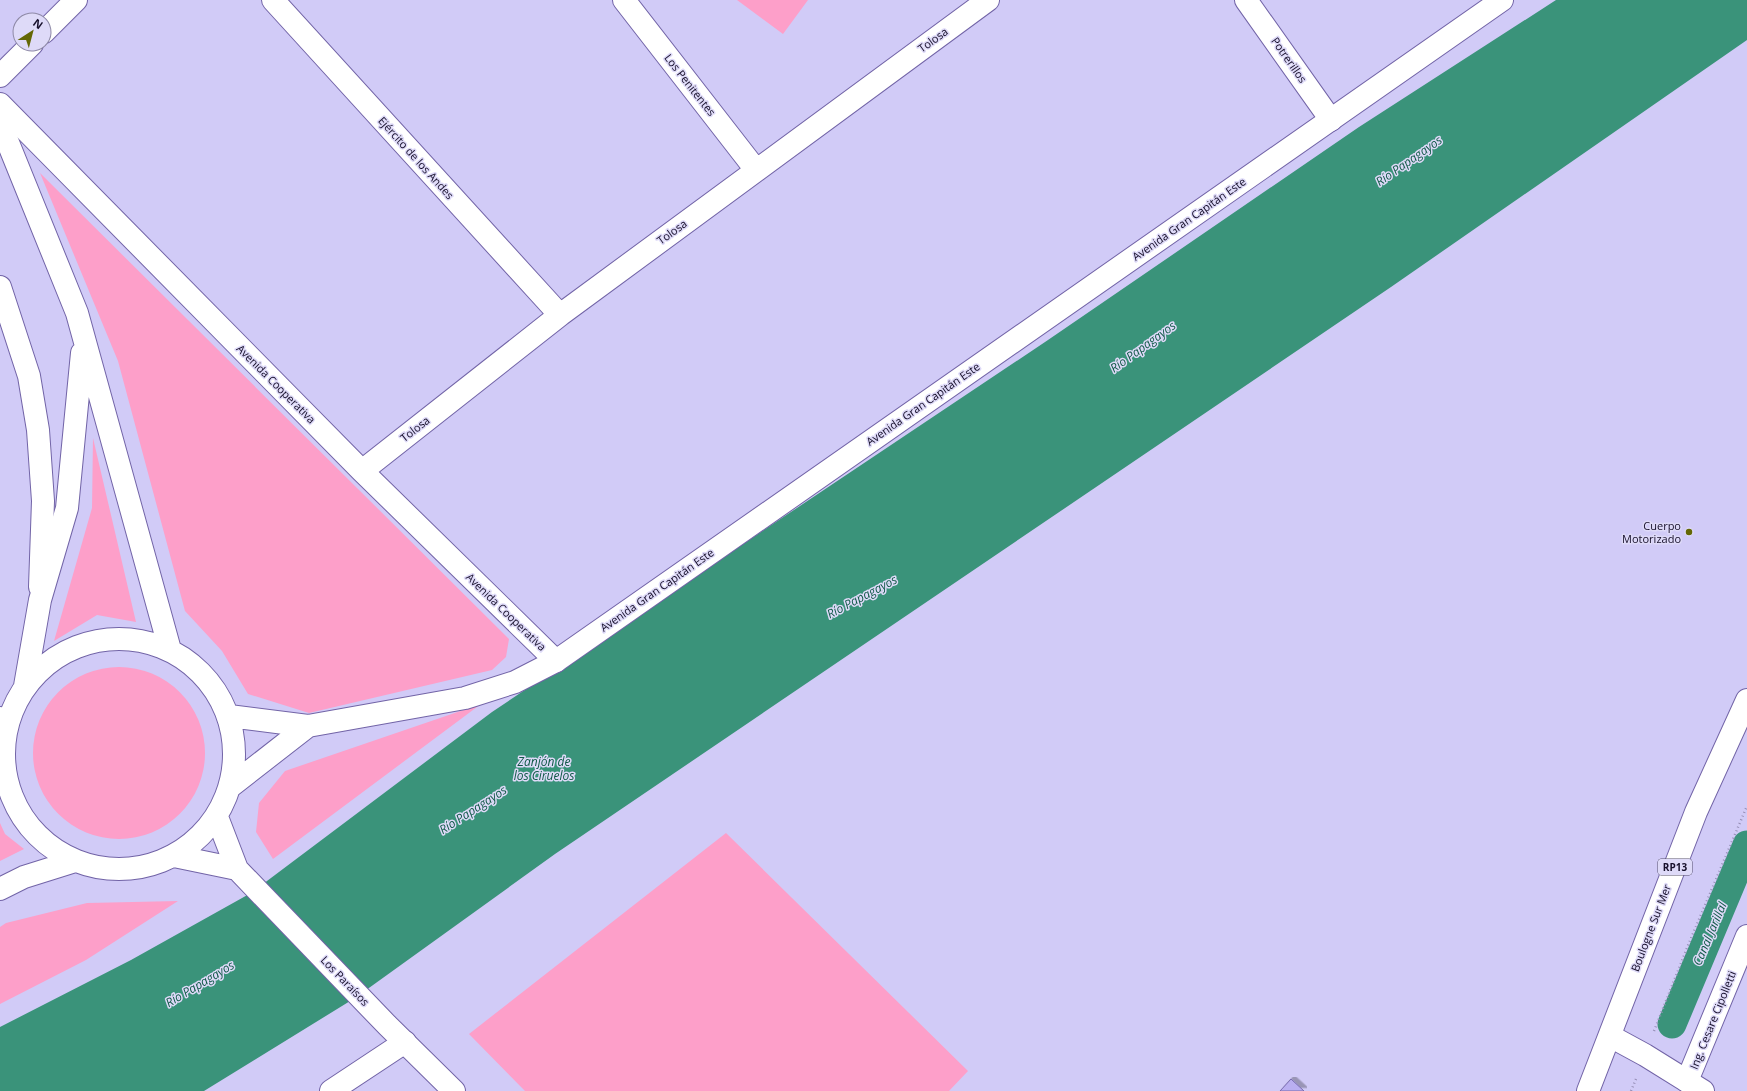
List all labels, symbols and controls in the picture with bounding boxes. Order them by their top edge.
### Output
north arrow [12,12,52,52]
text: N [30,15,46,32]
street label: Tolosa [915,24,951,55]
street label: Potrerillos [1268,34,1311,86]
street label: Los Penitentes [661,51,719,119]
street label: Ejército de los Andes [375,113,457,202]
water label: Río Papagayos [1372,131,1445,190]
street label: Avenida Gran Capitán Este [1129,174,1249,264]
street label: Tolosa [654,216,690,247]
water label: Río Papagayos [1106,317,1179,376]
street label: Avenida Cooperativa [234,341,319,426]
street label: Avenida Gran Capitán Este [863,359,983,449]
street label: Tolosa [397,412,432,445]
place label: Cuerpo Motorizado [1622,518,1681,546]
marker: Cuerpo Motorizado [1684,527,1694,537]
street label: Avenida Gran Capitán Este [597,545,717,635]
street label: Avenida Cooperativa [463,569,550,654]
water label: Río Papagayos [824,571,900,622]
water label: Zanjón de los Ciruelos [514,753,574,784]
water label: Río Papagayos [436,781,510,838]
road number: RP13 [1658,859,1692,875]
street label: Boulogne Sur Mer [1627,882,1674,974]
water label: Canal Jarillal [1689,899,1731,968]
street label: Los Paraísos [318,953,373,1009]
water label: Río Papagayos [162,956,237,1011]
street label: Ing. Cesare Cipolletti [1686,968,1739,1071]

